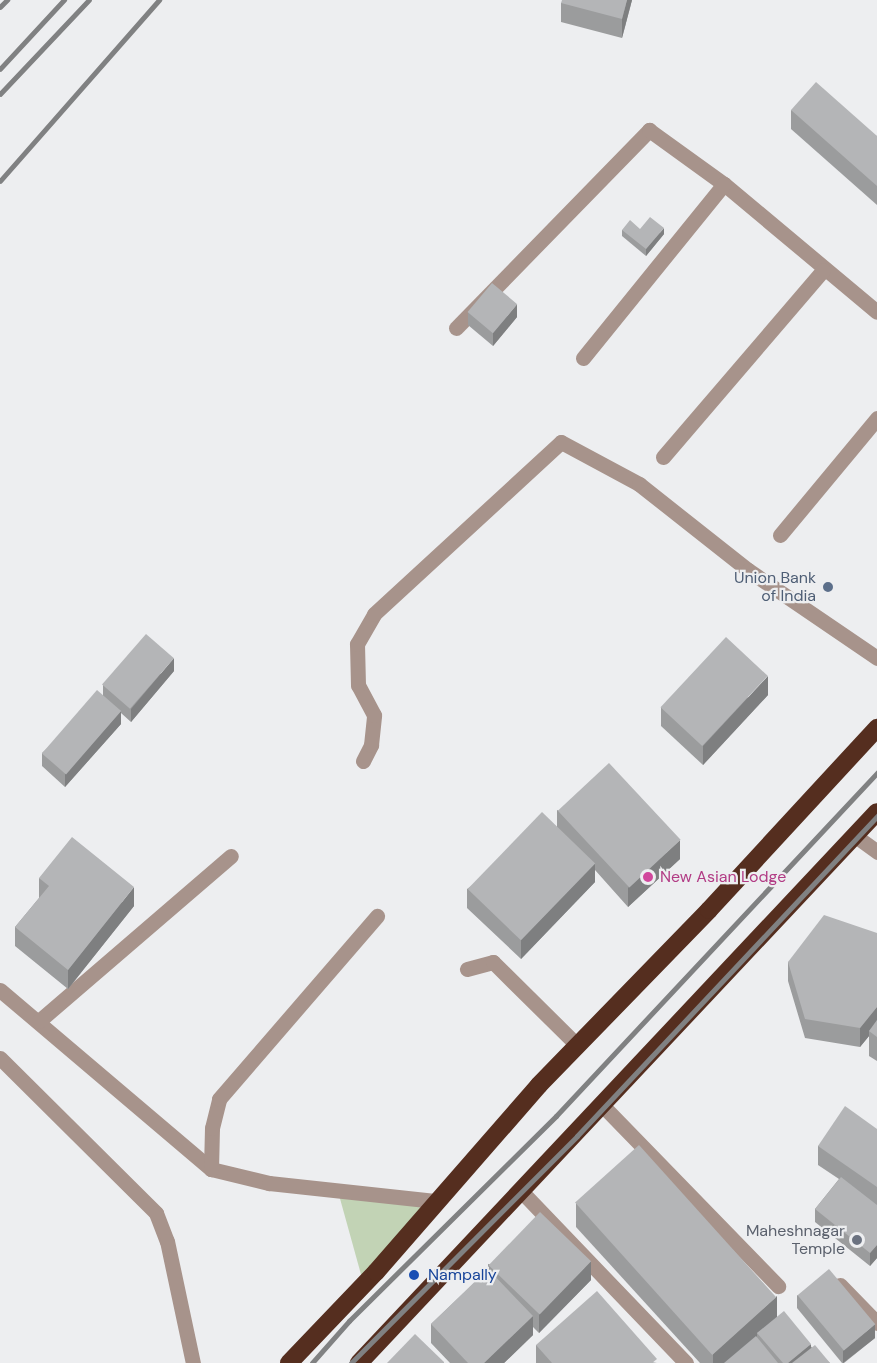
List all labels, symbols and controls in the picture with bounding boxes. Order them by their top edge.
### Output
place label: Union Bank of India [734,568,816,606]
marker: Union Bank of India [821,580,835,594]
place label: New Asian Lodge [660,867,786,887]
marker: New Asian Lodge [641,870,655,884]
place label: Maheshnagar Temple [746,1221,845,1259]
marker: Maheshnagar Temple [850,1233,864,1247]
place label: Nampally [428,1265,497,1285]
marker: Nampally [405,1266,423,1284]

